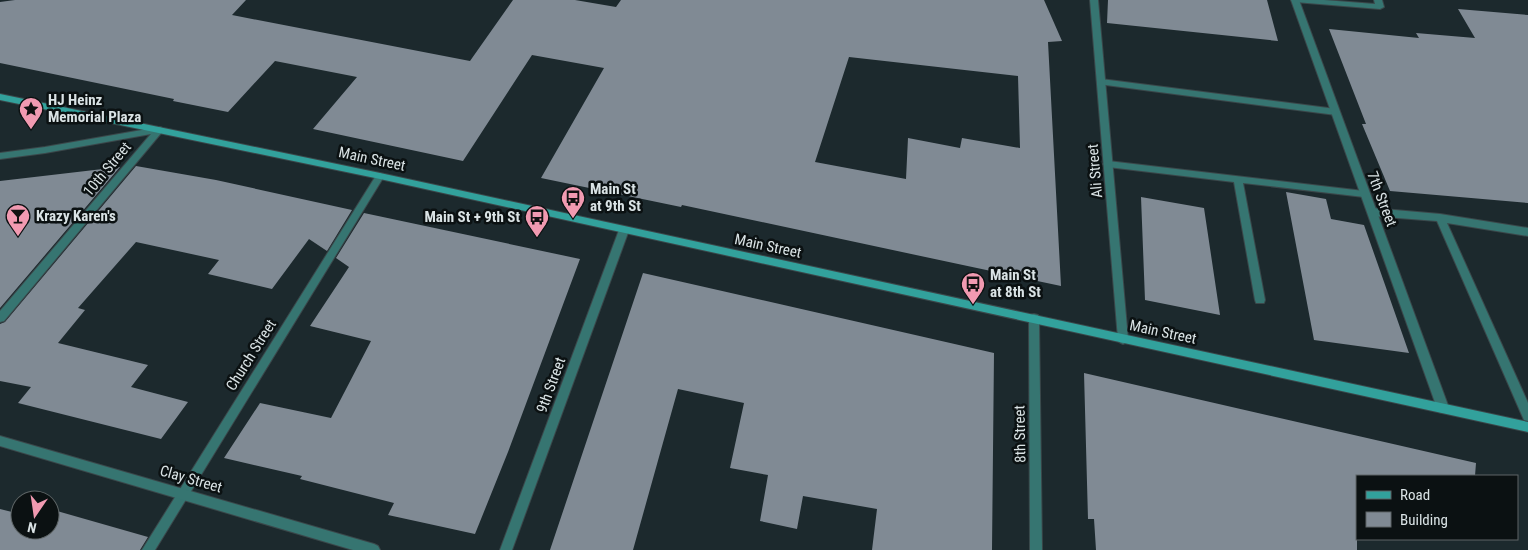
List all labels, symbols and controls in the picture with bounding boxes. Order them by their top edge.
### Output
place label: HJ Heinz Memorial Plaza [48,91,141,126]
place icon: HJ Heinz Memorial Plaza [18,96,44,130]
street label: 10th Street [79,138,135,200]
street label: Main Street [337,143,407,175]
street label: Ali Street [1084,143,1106,199]
street label: 7th Street [1363,169,1401,229]
place label: Main St at 9th St [590,180,641,215]
bus stop icon: Main St at 9th St [560,185,586,219]
bar icon: Krazy Karen's [5,203,31,237]
bus stop icon: Main St + 9th St [524,204,550,238]
place label: Krazy Karen's [36,207,116,225]
place label: Main St + 9th St [424,208,520,226]
street label: Main Street [733,230,803,262]
place label: Main St at 8th St [990,266,1041,301]
bus stop icon: Main St at 8th St [960,271,986,305]
street label: Church Street [222,316,280,394]
street label: Main Street [1128,316,1198,348]
street label: 9th Street [533,355,569,415]
street label: 8th Street [1010,405,1030,463]
street label: Clay Street [158,462,224,496]
legend [1356,475,1518,540]
text: Road [1400,486,1430,504]
north arrow [10,490,60,540]
text: Building [1400,511,1448,529]
text: N [26,519,38,536]

